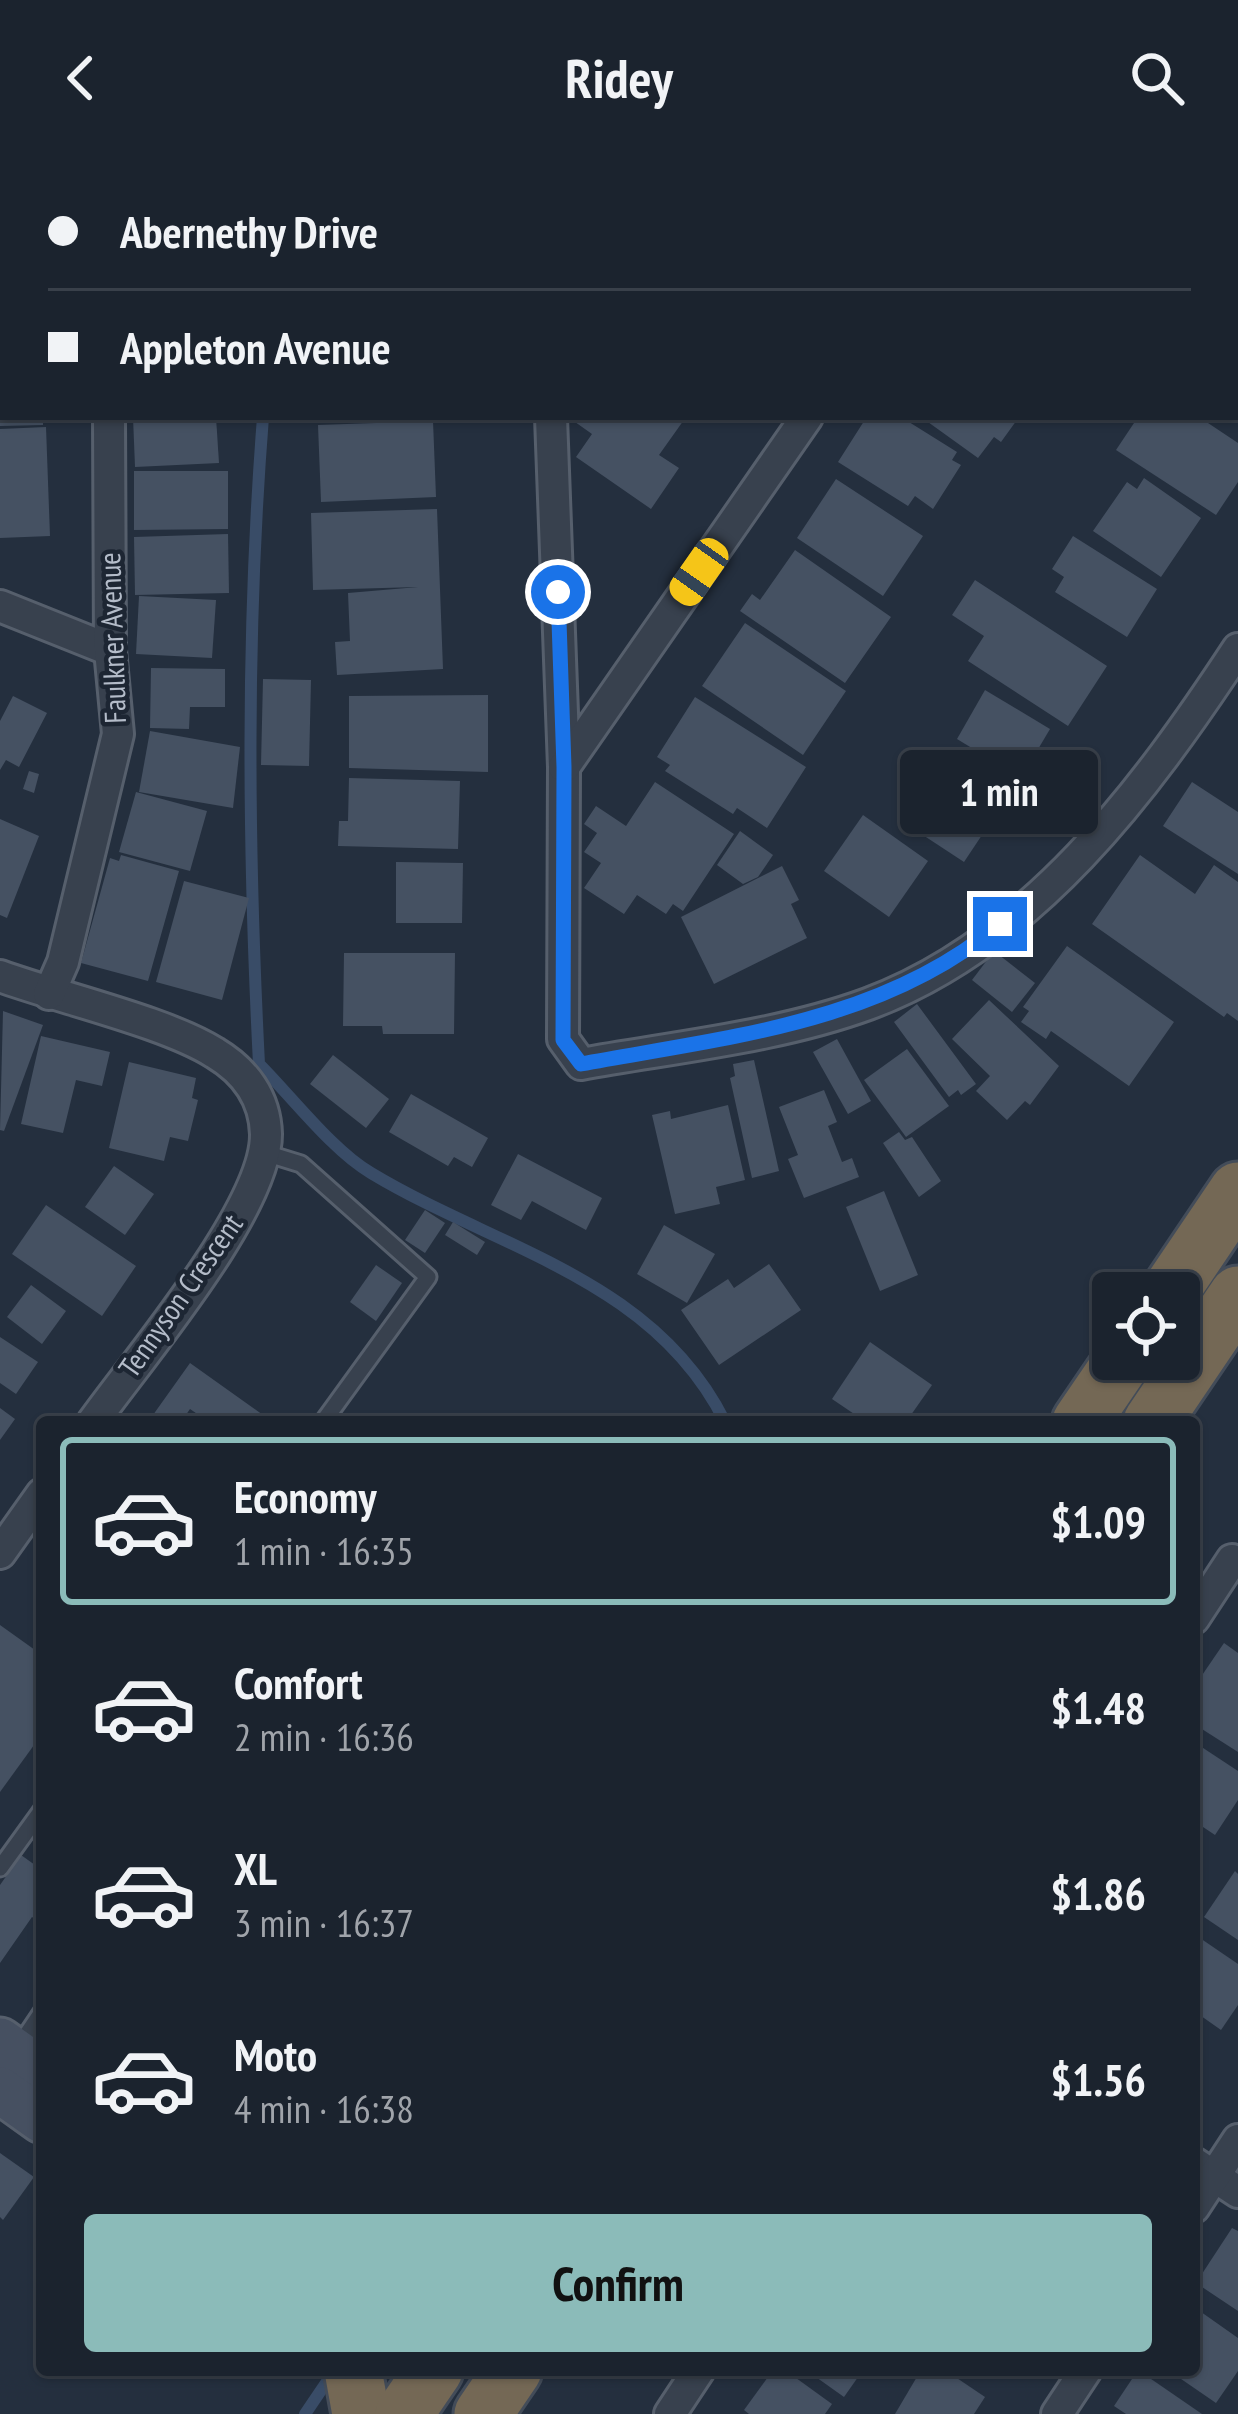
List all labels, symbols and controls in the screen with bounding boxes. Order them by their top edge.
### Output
text: Ridey [565,43,673,113]
icon: back [48,45,114,111]
icon: search [1124,45,1190,111]
text: Abernethy Drive [120,202,378,260]
text: Appleton Avenue [120,318,391,376]
car [664,532,734,612]
street label: Faulkner Avenue [89,552,134,724]
route start [531,565,585,619]
callout: 1 min [901,750,1099,834]
text: 1 min [960,766,1038,817]
route end [973,897,1027,951]
street label: Tennyson Crescent [109,1205,251,1385]
map controls [1092,1272,1200,1380]
button: locate [1092,1272,1200,1380]
icon: car [90,1467,198,1575]
text: Economy [234,1467,377,1525]
text: $1.09 [1050,1492,1146,1550]
text: 1 min · 16:35 [234,1525,414,1576]
icon: car [90,1653,198,1761]
text: Comfort [234,1653,363,1711]
text: $1.48 [1050,1678,1146,1736]
text: 2 min · 16:36 [234,1711,414,1762]
icon: car [90,1839,198,1947]
text: XL [234,1839,277,1897]
text: $1.86 [1050,1864,1146,1922]
text: 3 min · 16:37 [234,1897,414,1948]
icon: car [90,2025,198,2133]
text: Moto [234,2025,317,2083]
text: $1.56 [1050,2050,1146,2108]
text: 4 min · 16:38 [234,2083,414,2134]
button: Confirm [84,2214,1152,2352]

